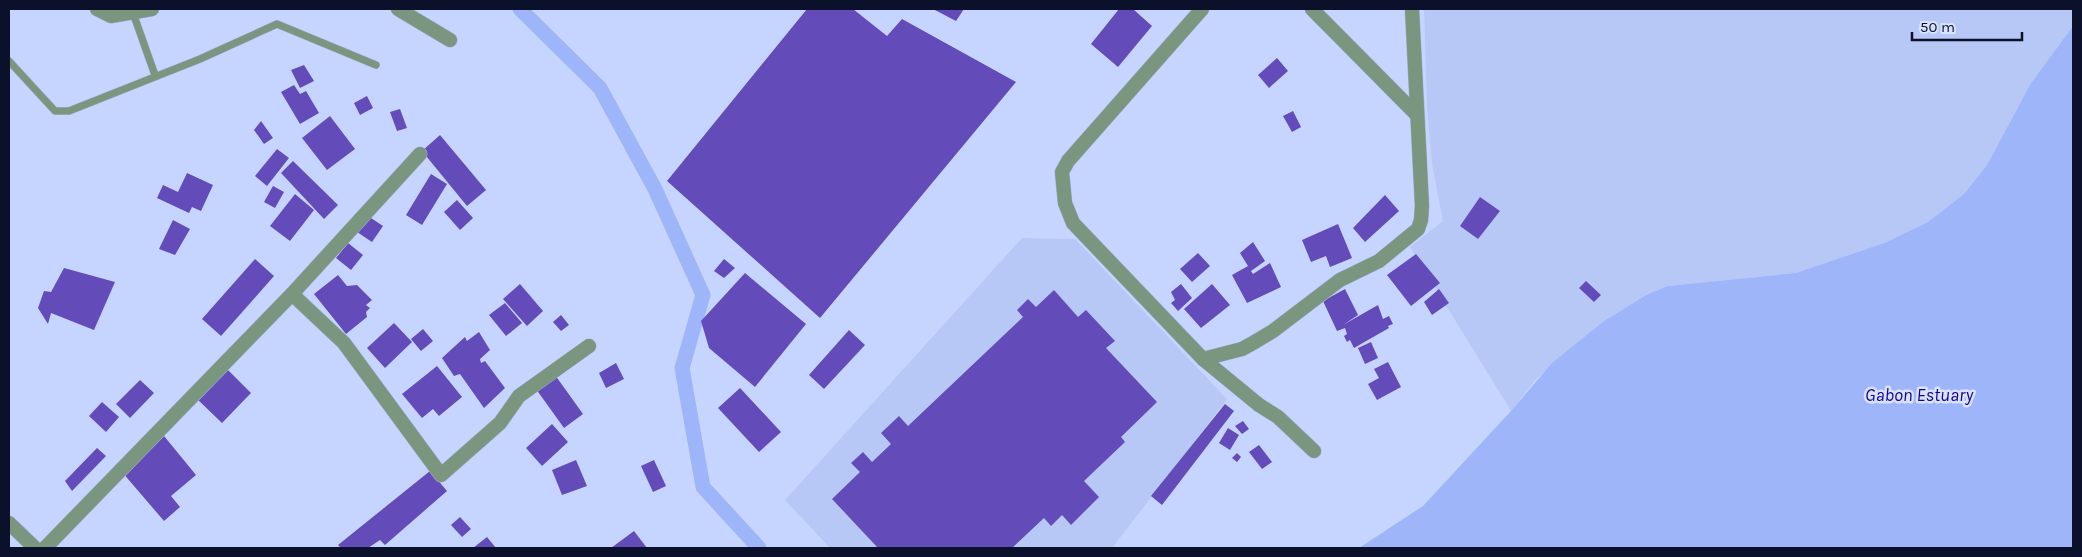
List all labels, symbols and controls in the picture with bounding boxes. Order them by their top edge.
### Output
scale bar [1912,10,2022,42]
text: 50 m [1920,18,1955,36]
water label: Gabon Estuary [1865,384,1974,406]

